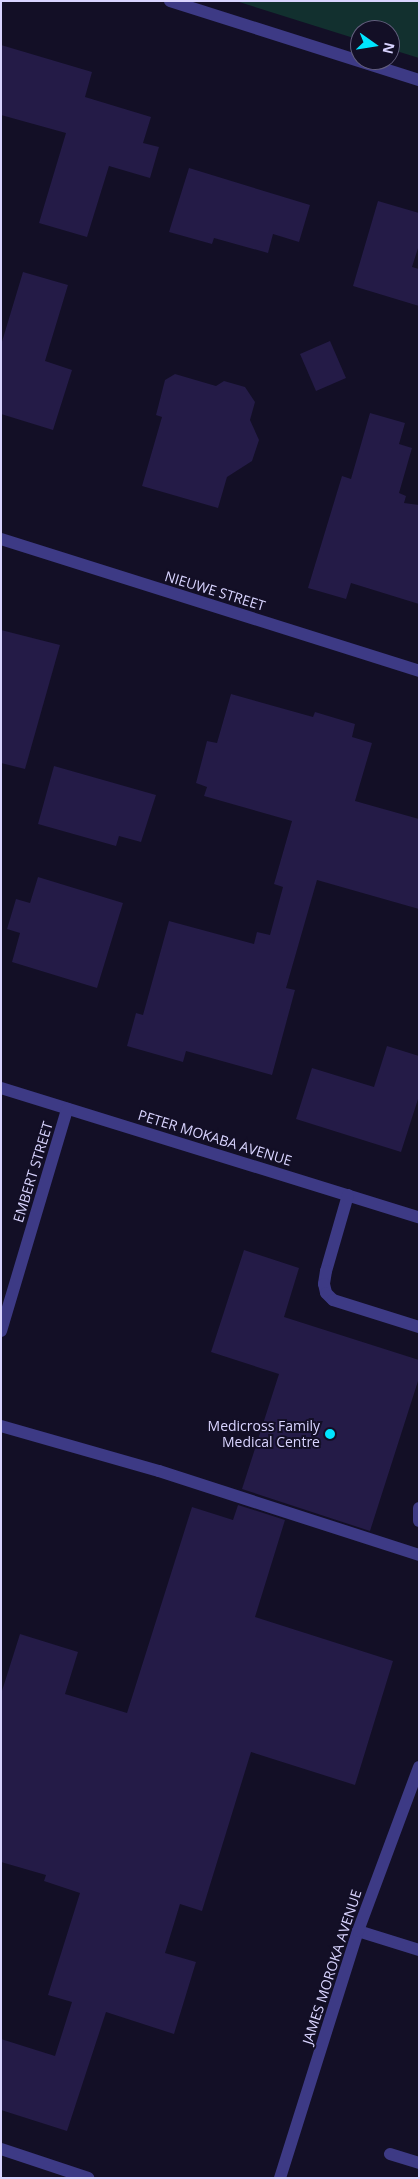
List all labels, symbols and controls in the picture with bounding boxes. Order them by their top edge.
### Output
north arrow [350,20,400,70]
text: N [379,41,400,56]
street label: NIEUWE STREET [163,568,267,614]
street label: PETER MOKABA AVENUE [136,1107,294,1169]
street label: EMBERT STREET [10,1120,56,1224]
place label: Medicross Family Medical Centre [208,1418,320,1450]
marker: Medicross Family Medical Centre [324,1428,336,1440]
street label: JAMES MOROKA AVENUE [299,1887,365,2047]

